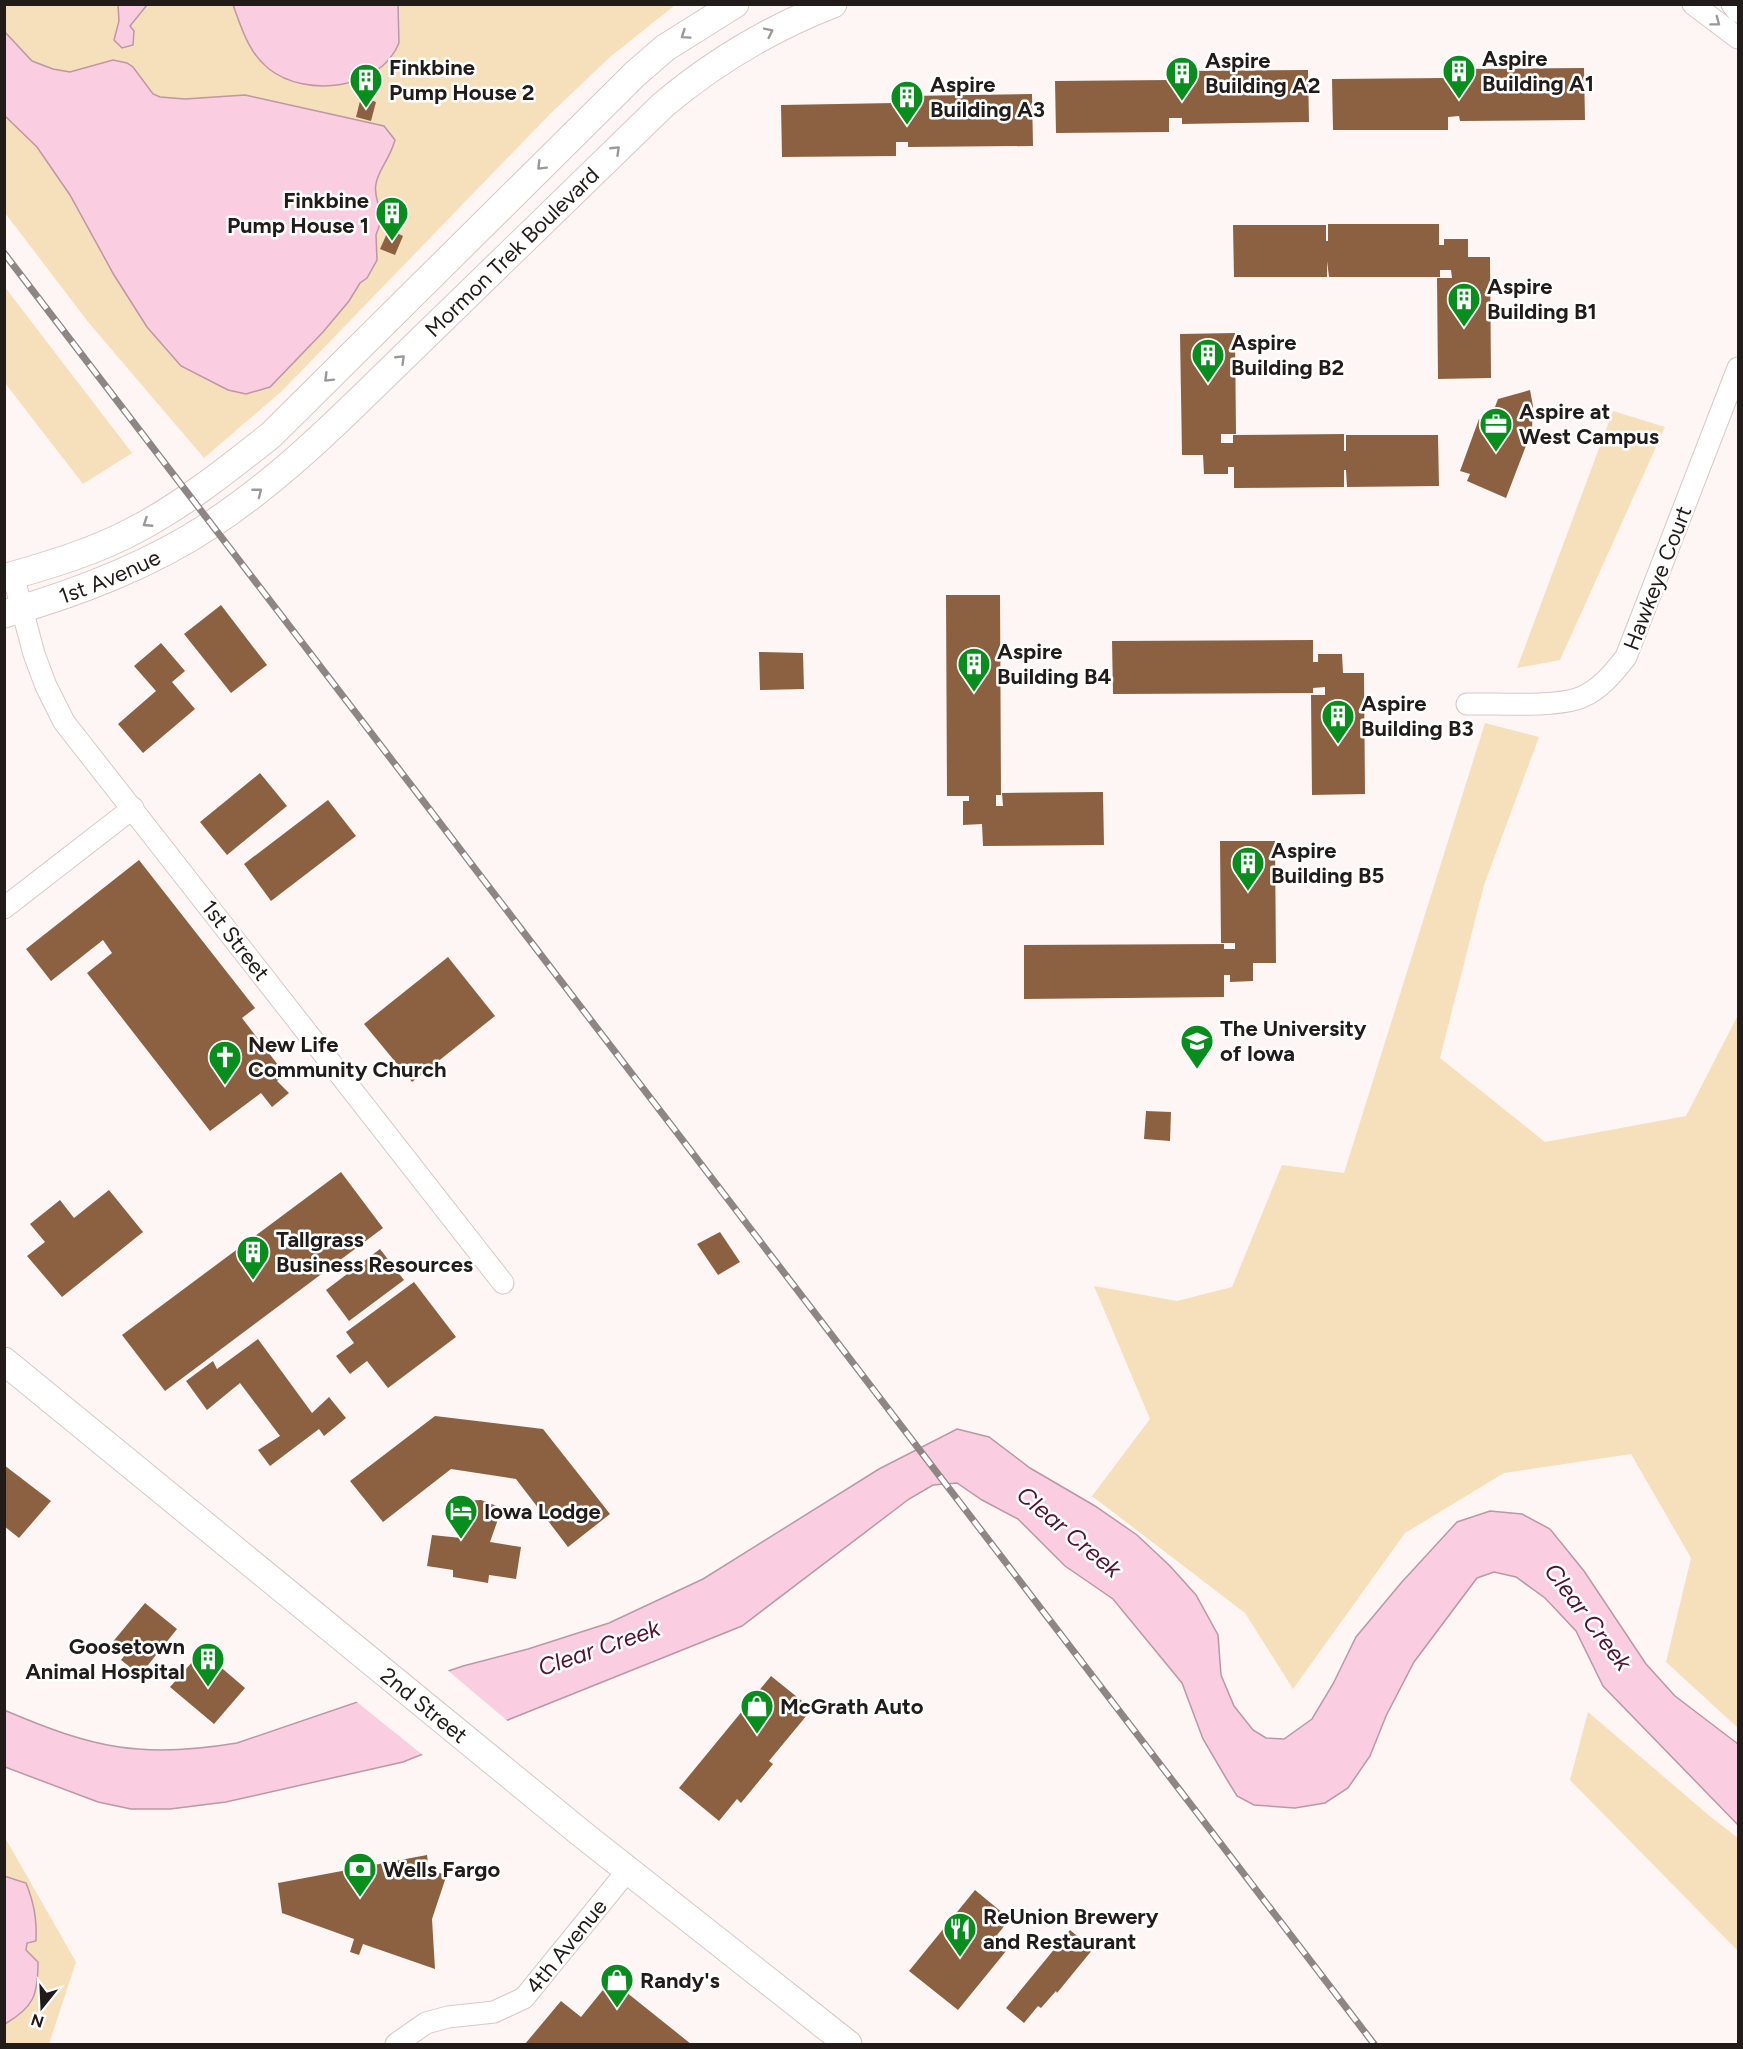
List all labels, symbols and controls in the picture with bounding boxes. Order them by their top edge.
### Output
one-way arrow [1709,14,1720,25]
one-way arrow [763,27,774,39]
one-way arrow [680,28,691,39]
place label: Aspire Building A1 [1482,45,1594,97]
place label: Aspire Building A2 [1205,47,1320,99]
building icon: Aspire Building A1 [1441,53,1477,100]
place label: Finkbine Pump House 2 [389,54,535,106]
building icon: Aspire Building A2 [1164,55,1200,102]
building icon: Finkbine Pump House 2 [348,62,384,109]
place label: Aspire Building A3 [930,71,1045,123]
building icon: Aspire Building A3 [889,79,925,126]
one-way arrow [609,146,619,157]
one-way arrow [538,159,549,170]
street label: Mormon Trek Boulevard [419,161,605,343]
place label: Finkbine Pump House 1 [227,187,369,239]
building icon: Finkbine Pump House 1 [374,195,410,242]
place label: Aspire Building B1 [1487,273,1597,325]
building icon: Aspire Building B1 [1446,281,1482,328]
place label: Aspire Building B2 [1231,329,1344,381]
building icon: Aspire Building B2 [1190,337,1226,384]
one-way arrow [393,356,404,367]
one-way arrow [325,370,336,381]
place label: Aspire at West Campus [1519,398,1659,450]
office icon: Aspire at West Campus [1478,406,1514,453]
one-way arrow [251,488,262,499]
street label: Hawkeye Court [1618,502,1697,654]
one-way arrow [143,515,153,527]
street label: 1st Avenue [55,544,165,610]
place label: Aspire Building B4 [997,638,1111,690]
building icon: Aspire Building B4 [956,646,992,693]
place label: Aspire Building B3 [1361,690,1474,742]
building icon: Aspire Building B3 [1320,698,1356,745]
place label: Aspire Building B5 [1271,837,1384,889]
building icon: Aspire Building B5 [1230,845,1266,892]
street label: 1st Street [196,895,275,986]
place label: The University of Iowa [1220,1015,1367,1067]
school or university icon: The University of Iowa [1179,1023,1215,1070]
place label: New Life Community Church [248,1031,447,1083]
church icon: New Life Community Church [207,1039,243,1086]
place label: Tallgrass Business Resources [276,1226,473,1278]
building icon: Tallgrass Business Resources [235,1234,271,1281]
water label: Clear Creek [1011,1480,1128,1585]
hotel icon: Iowa Lodge [443,1493,479,1540]
place label: Iowa Lodge [484,1498,601,1525]
water label: Clear Creek [1539,1557,1639,1677]
water label: Clear Creek [534,1613,665,1682]
place label: Goosetown Animal Hospital [25,1633,185,1685]
building icon: Goosetown Animal Hospital [190,1641,226,1688]
street label: 2nd Street [375,1662,473,1749]
shop icon: McGrath Auto [739,1688,775,1735]
place label: McGrath Auto [780,1693,924,1720]
bank icon: Wells Fargo [342,1851,378,1898]
place label: Wells Fargo [383,1856,501,1883]
street label: 4th Avenue [520,1893,613,1999]
place label: ReUnion Brewery and Restaurant [983,1903,1159,1955]
restaurant icon: ReUnion Brewery and Restaurant [942,1911,978,1958]
shop icon: Randy's [599,1962,635,2009]
place label: Randy's [640,1967,720,1994]
north arrow [12,1977,72,2037]
text: N [29,2010,46,2032]

